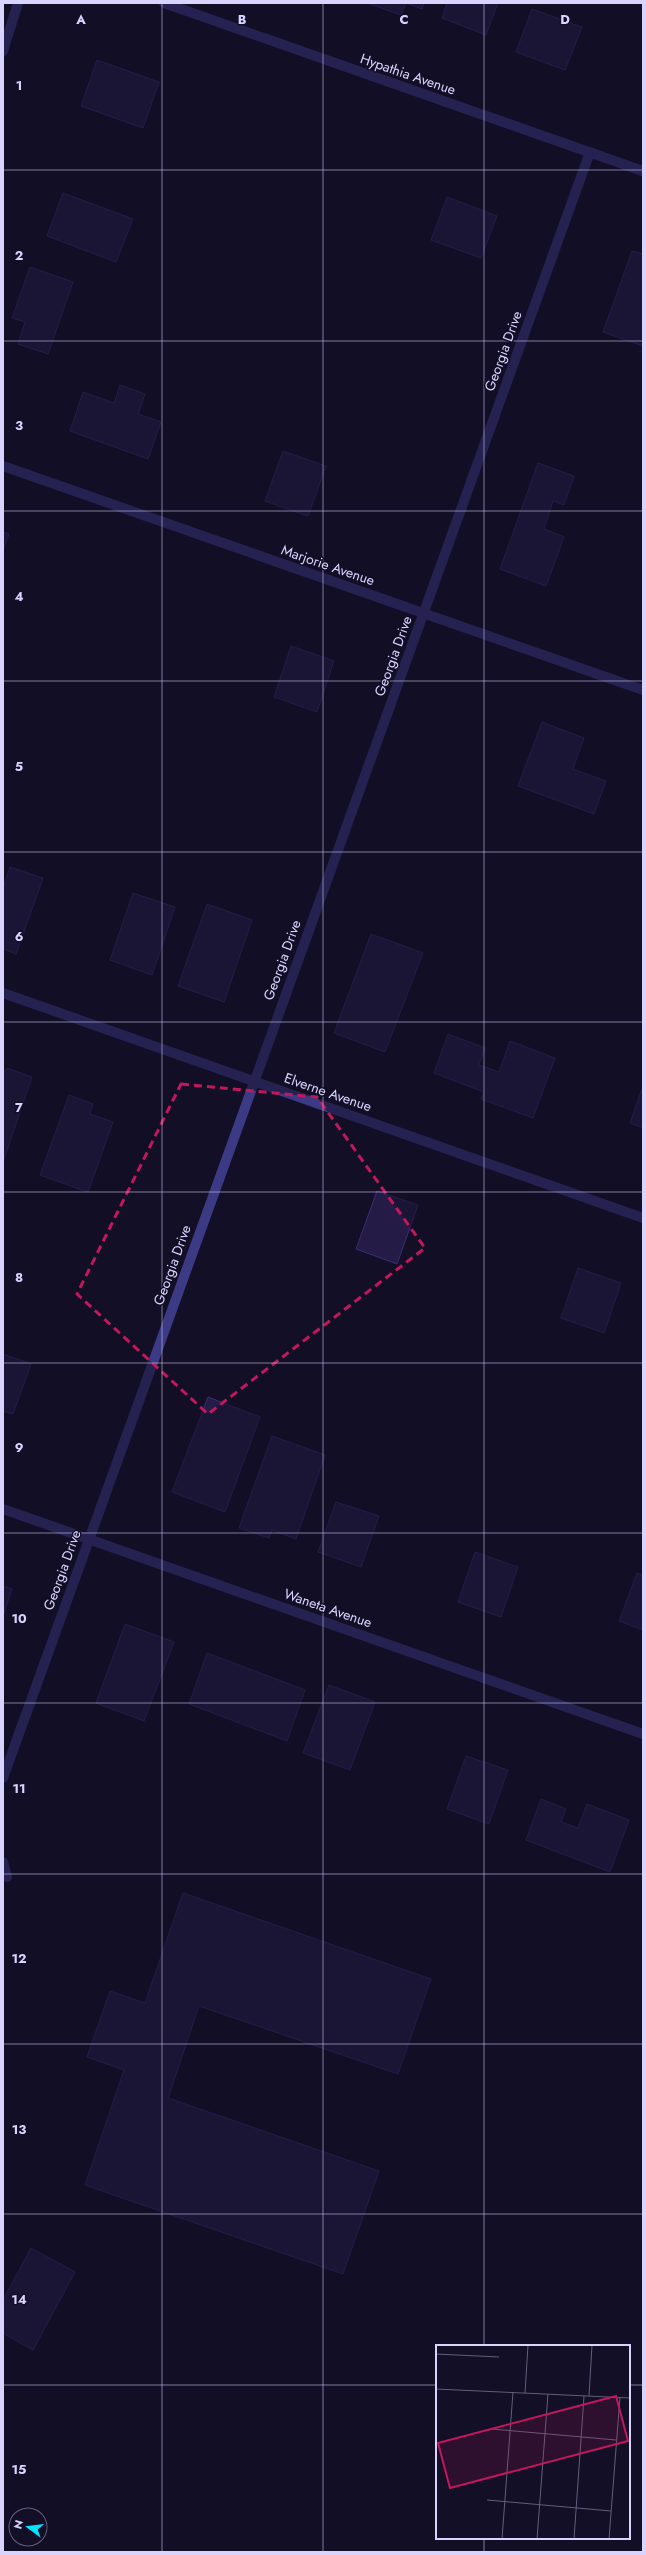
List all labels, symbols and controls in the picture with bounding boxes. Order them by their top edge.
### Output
text: A [75,10,86,29]
text: B [238,10,247,29]
text: C [399,10,409,29]
text: D [560,10,570,29]
street label: Hypathia Avenue [358,48,458,100]
text: 1 [16,76,22,95]
text: 2 [15,246,23,265]
street label: Georgia Drive [479,308,527,394]
text: 3 [15,416,23,435]
street label: Marjorie Avenue [279,540,377,590]
text: 4 [14,587,24,606]
street label: Georgia Drive [369,613,417,699]
text: 5 [15,757,23,776]
street label: Georgia Drive [258,917,306,1003]
text: 6 [15,927,24,946]
street label: Elverne Avenue [282,1068,374,1116]
text: 7 [15,1098,23,1117]
street label: Georgia Drive [148,1222,196,1308]
text: 8 [15,1268,23,1287]
text: 9 [15,1438,24,1457]
street label: Georgia Drive [38,1527,86,1613]
street label: Waneta Avenue [281,1584,375,1632]
text: 10 [11,1609,27,1628]
text: 11 [12,1779,26,1798]
text: 12 [11,1949,27,1968]
text: 13 [12,2120,26,2139]
text: 14 [11,2290,27,2309]
inset map [436,2345,630,2539]
text: 15 [11,2460,27,2479]
north arrow [8,2507,48,2547]
text: N [9,2518,27,2531]

